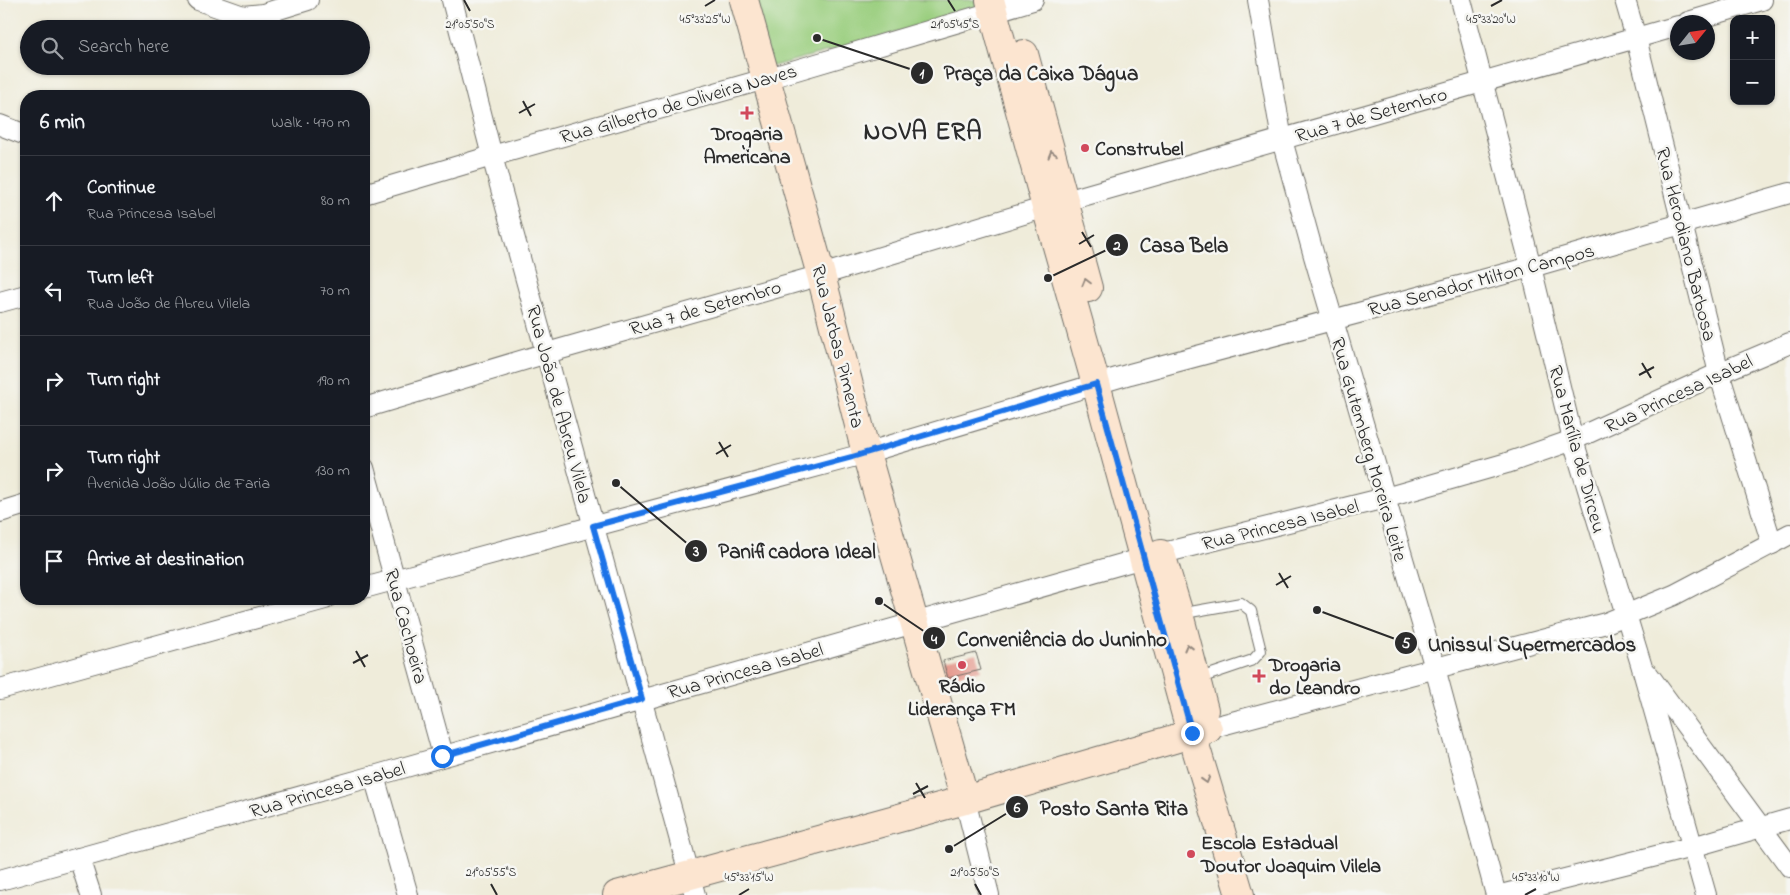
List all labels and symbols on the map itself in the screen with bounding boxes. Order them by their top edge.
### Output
text: 45°33'25"W [679,11,731,29]
text: 45°33'20"W [1466,11,1516,29]
north arrow [1670,15,1715,60]
text: 21°05'50"S [446,16,495,34]
text: 21°05'45"S [931,16,980,34]
callout: Praça da Caixa Dágua [909,55,1149,91]
street label: Rua Gilberto de Oliveira Naves [557,58,801,153]
text: Praça da Caixa Dágua [944,60,1138,92]
text: 1 [920,63,925,85]
street label: Rua 7 de Setembro [1292,81,1451,152]
marker: Drogaria Americana [741,107,753,119]
district label: NOVA ERA [863,115,983,151]
place label: Drogaria Americana [704,121,791,173]
place label: Construbel [1095,136,1184,165]
marker: Construbel [1079,142,1091,154]
street label: Rua Herodiano Barbosa [1646,145,1723,345]
one-way arrow [1047,151,1057,159]
callout: Casa Bela [1105,227,1238,263]
text: Casa Bela [1140,232,1228,262]
text: 2 [1112,235,1121,257]
street label: Rua Senador Milton Campos [1365,237,1598,326]
street label: Rua Jarbas Pimenta [802,262,871,431]
street label: Rua 7 de Setembro [626,274,785,345]
one-way arrow [1082,278,1092,286]
street label: Rua João de Abreu Vilela [517,302,598,507]
street label: Rua Gutemberg Moreira Leite [1321,334,1414,566]
street label: Rua Princesa Isabel [1600,348,1758,442]
street label: Rua Marília de Dirceu [1539,363,1612,537]
street label: Rua Princesa Isabel [1199,493,1362,560]
callout: Panificadora Ideal [683,533,886,569]
text: Panificadora Ideal [718,538,876,568]
text: 3 [692,541,699,563]
street label: Rua Cachoeira [375,566,434,688]
callout: Conveniência do Juninho [922,620,1177,656]
callout: Unissul Supermercados [1393,625,1647,661]
text: Conveniência do Juninho [957,626,1167,656]
text: 4 [930,629,938,651]
text: Unissul Supermercados [1428,631,1637,661]
text: 5 [1402,633,1411,655]
street label: Rua Princesa Isabel [664,636,827,708]
one-way arrow [1183,643,1194,652]
place label: Drogaria do Leandro [1268,652,1361,704]
marker: Rádio Liderança FM [956,659,968,671]
marker: Drogaria do Leandro [1253,670,1265,682]
place label: Rádio Liderança FM [908,673,1016,725]
route end [1181,722,1204,745]
route start [431,745,454,768]
street label: Rua Princesa Isabel [246,755,409,827]
one-way arrow [1200,775,1210,784]
callout: Posto Santa Rita [1005,789,1198,825]
text: Posto Santa Rita [1040,795,1188,825]
text: 6 [1013,797,1021,819]
place label: Escola Estadual Doutor Joaquim Vilela [1200,830,1381,882]
marker: Escola Estadual Doutor Joaquim Vilela [1185,848,1197,860]
text: 21°05'55"S [466,864,517,882]
text: 21°05'50"S [951,864,1000,882]
text: 45°33'15"W [725,869,773,887]
text: 45°33'10"W [1512,869,1560,887]

